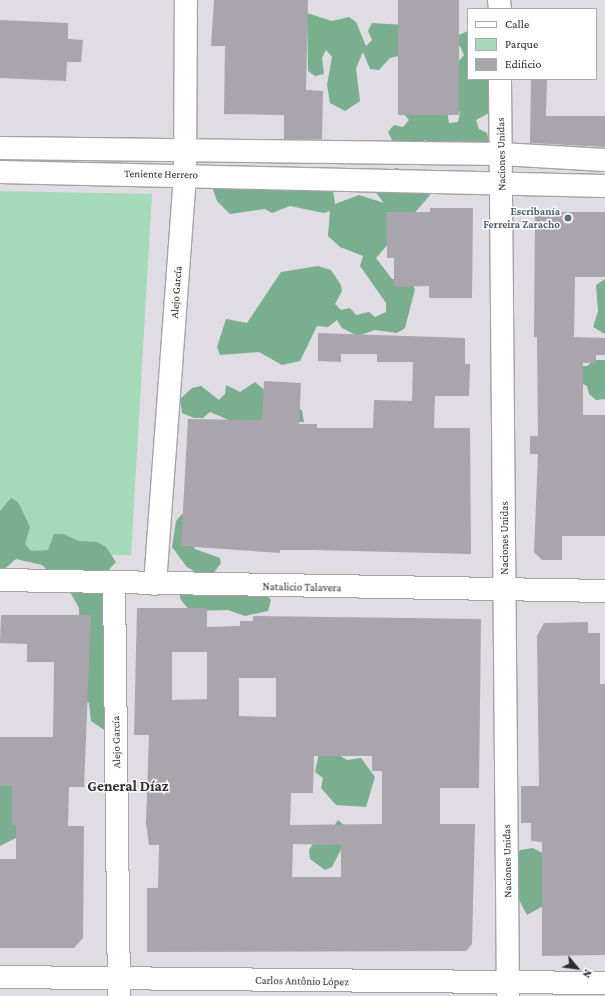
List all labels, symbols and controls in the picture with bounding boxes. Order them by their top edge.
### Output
legend [467,8,597,80]
text: Calle [505,17,529,31]
text: Parque [505,37,538,51]
text: Edificio [505,57,541,71]
street label: Naciones Unidas [494,117,508,191]
street label: Teniente Herrero [124,167,198,181]
place label: Escribanía Ferreira Zaracho [483,205,560,231]
marker: Escribanía Ferreira Zaracho [563,213,573,223]
street label: Alejo García [168,265,184,319]
street label: Naciones Unidas [497,501,511,575]
street label: Natalicio Talavera [262,580,342,594]
street label: Alejo García [109,716,123,768]
district label: General Díaz [87,778,169,796]
street label: Naciones Unidas [500,824,514,898]
north arrow [557,948,597,988]
text: N [580,968,595,980]
street label: Carlos Antônio López [255,974,349,988]

